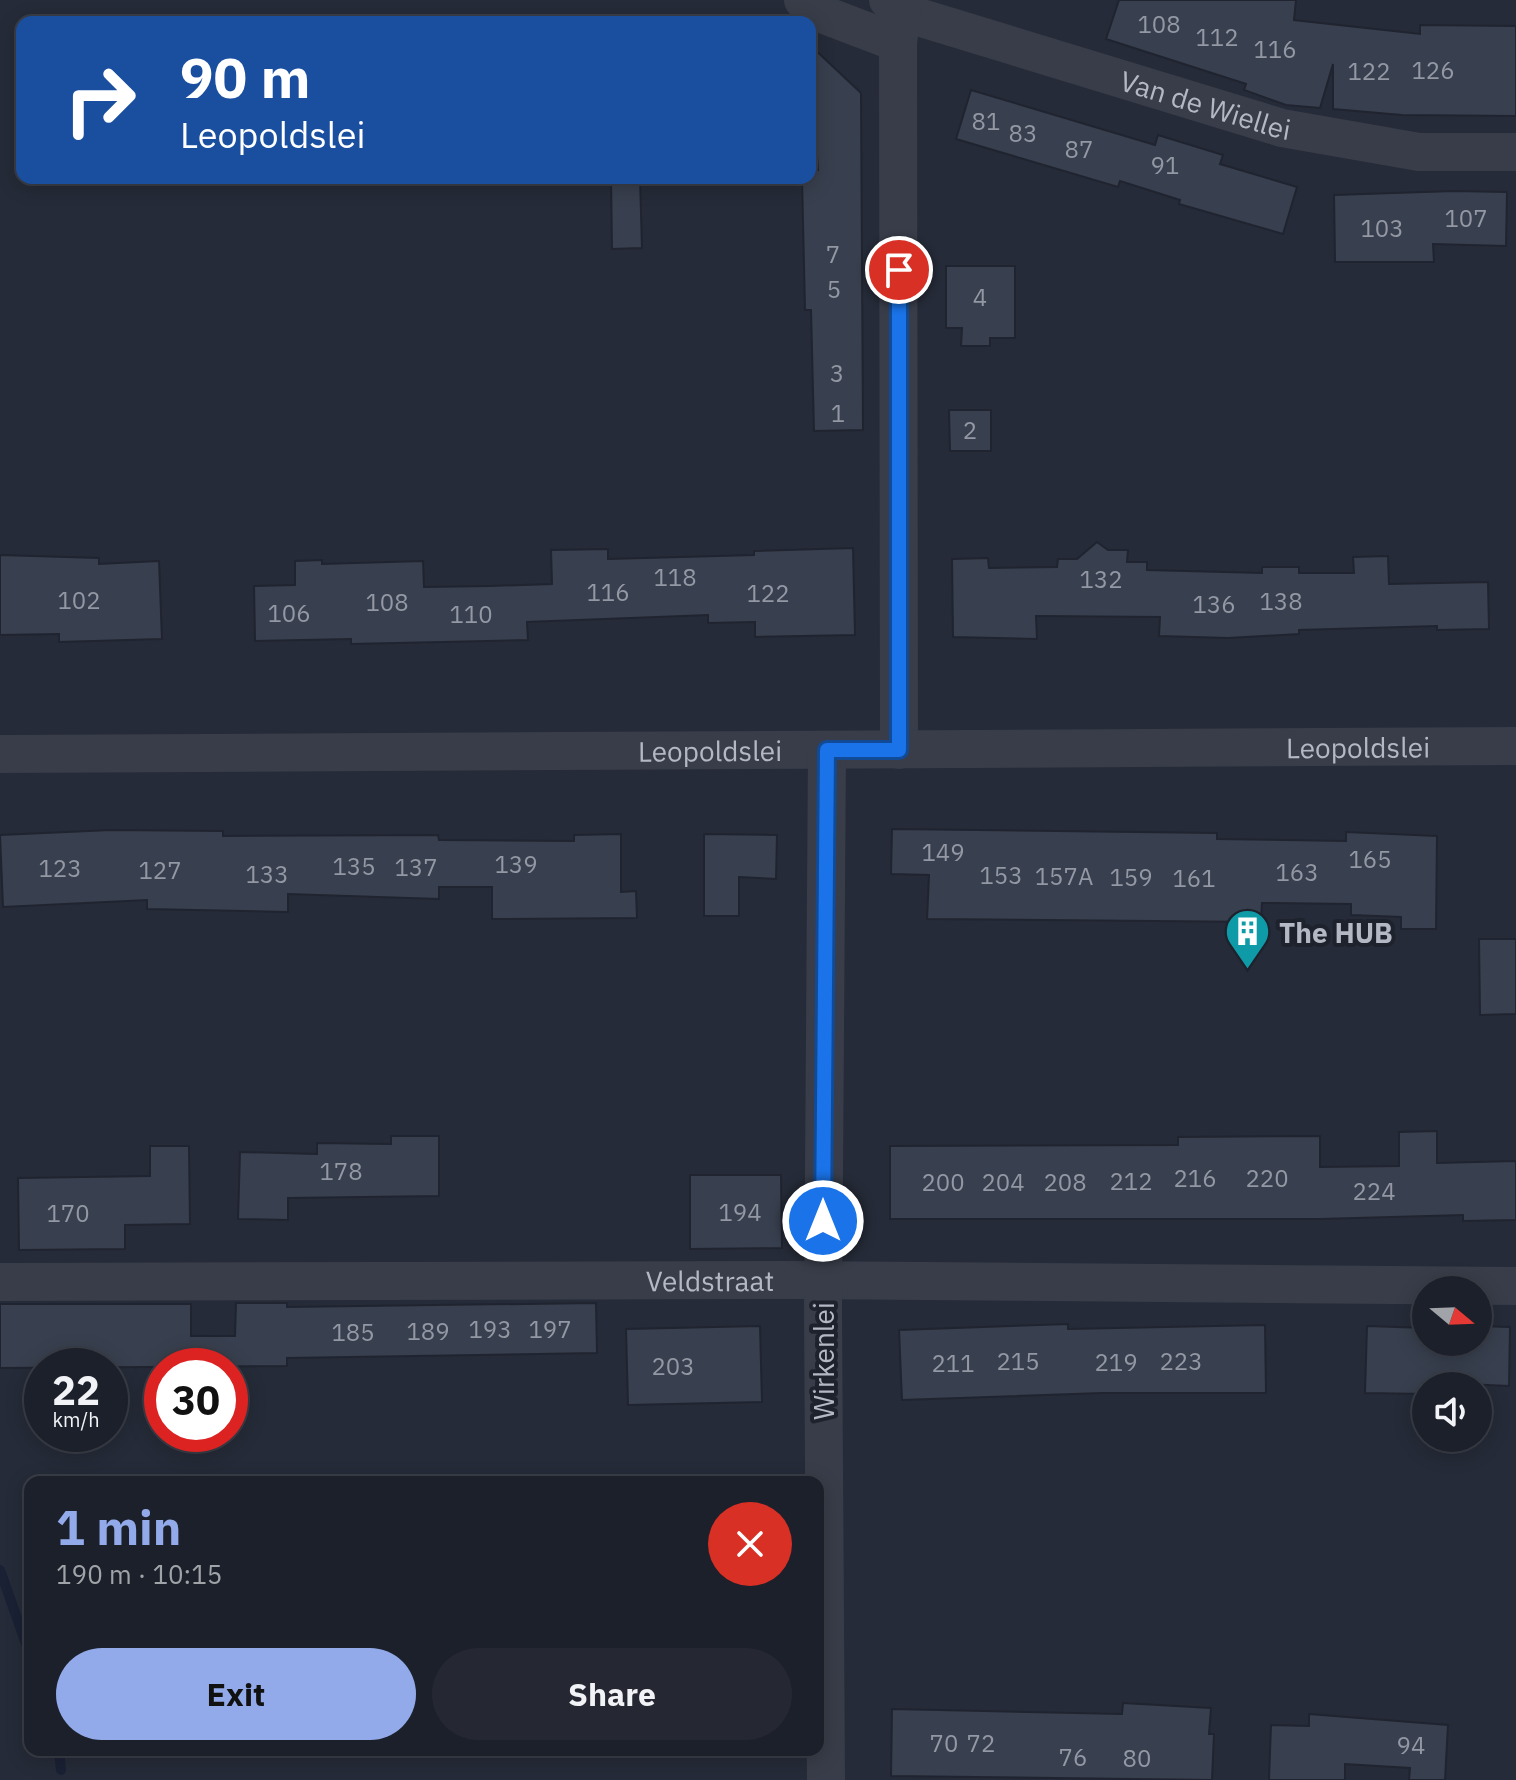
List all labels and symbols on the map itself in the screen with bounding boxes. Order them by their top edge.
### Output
house number: 108 [1137,8,1181,40]
house number: 112 [1195,21,1239,53]
house number: 116 [1253,33,1297,65]
house number: 126 [1411,54,1455,86]
house number: 122 [1347,55,1391,87]
street label: Van de Wiellei [1116,61,1294,148]
house number: 81 [972,105,1000,137]
house number: 83 [1009,117,1037,149]
house number: 87 [1065,133,1093,165]
house number: 91 [1151,149,1179,181]
house number: 107 [1444,202,1488,234]
house number: 103 [1360,212,1404,244]
pin [865,236,933,304]
house number: 7 [826,238,840,270]
house number: 5 [827,273,841,305]
house number: 4 [973,281,987,313]
house number: 3 [830,357,844,389]
house number: 1 [831,397,845,429]
house number: 2 [963,414,977,446]
house number: 118 [653,561,697,593]
house number: 132 [1079,563,1123,595]
house number: 116 [586,576,630,608]
house number: 122 [746,577,790,609]
house number: 102 [57,584,101,616]
house number: 138 [1259,585,1303,617]
house number: 108 [365,586,409,618]
house number: 136 [1192,588,1236,620]
house number: 106 [267,597,311,629]
house number: 110 [449,598,493,630]
street label: Leopoldslei [1286,728,1430,766]
street label: Leopoldslei [638,731,782,769]
house number: 149 [921,836,965,868]
house number: 165 [1348,843,1392,875]
house number: 139 [494,848,538,880]
house number: 135 [332,850,376,882]
house number: 137 [394,851,438,883]
house number: 123 [38,852,82,884]
house number: 127 [138,854,182,886]
house number: 163 [1275,856,1319,888]
house number: 133 [245,858,289,890]
house number: 153 [979,859,1023,891]
house number: 157A [1035,860,1093,892]
house number: 159 [1109,861,1153,893]
house number: 161 [1172,862,1216,894]
building icon: The HUB [1224,908,1272,971]
place label: The HUB [1279,914,1393,951]
house number: 178 [319,1155,363,1187]
house number: 216 [1173,1162,1217,1194]
house number: 220 [1245,1162,1289,1194]
house number: 212 [1109,1165,1153,1197]
house number: 200 [921,1166,965,1198]
house number: 204 [981,1166,1025,1198]
house number: 208 [1043,1166,1087,1198]
house number: 224 [1352,1175,1396,1207]
position arrow [781,1179,865,1263]
house number: 194 [718,1196,762,1228]
house number: 170 [46,1197,90,1229]
street label: Veldstraat [646,1262,774,1299]
north arrow [1412,1276,1492,1356]
street label: Wirkenlei [805,1302,842,1420]
house number: 193 [468,1313,512,1345]
house number: 197 [528,1313,572,1345]
house number: 189 [406,1315,450,1347]
house number: 185 [331,1316,375,1348]
house number: 215 [996,1345,1040,1377]
house number: 223 [1159,1345,1203,1377]
house number: 219 [1094,1346,1138,1378]
house number: 211 [931,1347,975,1379]
speed limit sign: 30 [144,1348,248,1452]
house number: 203 [651,1350,695,1382]
house number: 70 [930,1727,958,1759]
house number: 72 [967,1727,995,1759]
house number: 94 [1397,1729,1425,1761]
house number: 76 [1059,1741,1087,1773]
house number: 80 [1123,1742,1151,1774]

